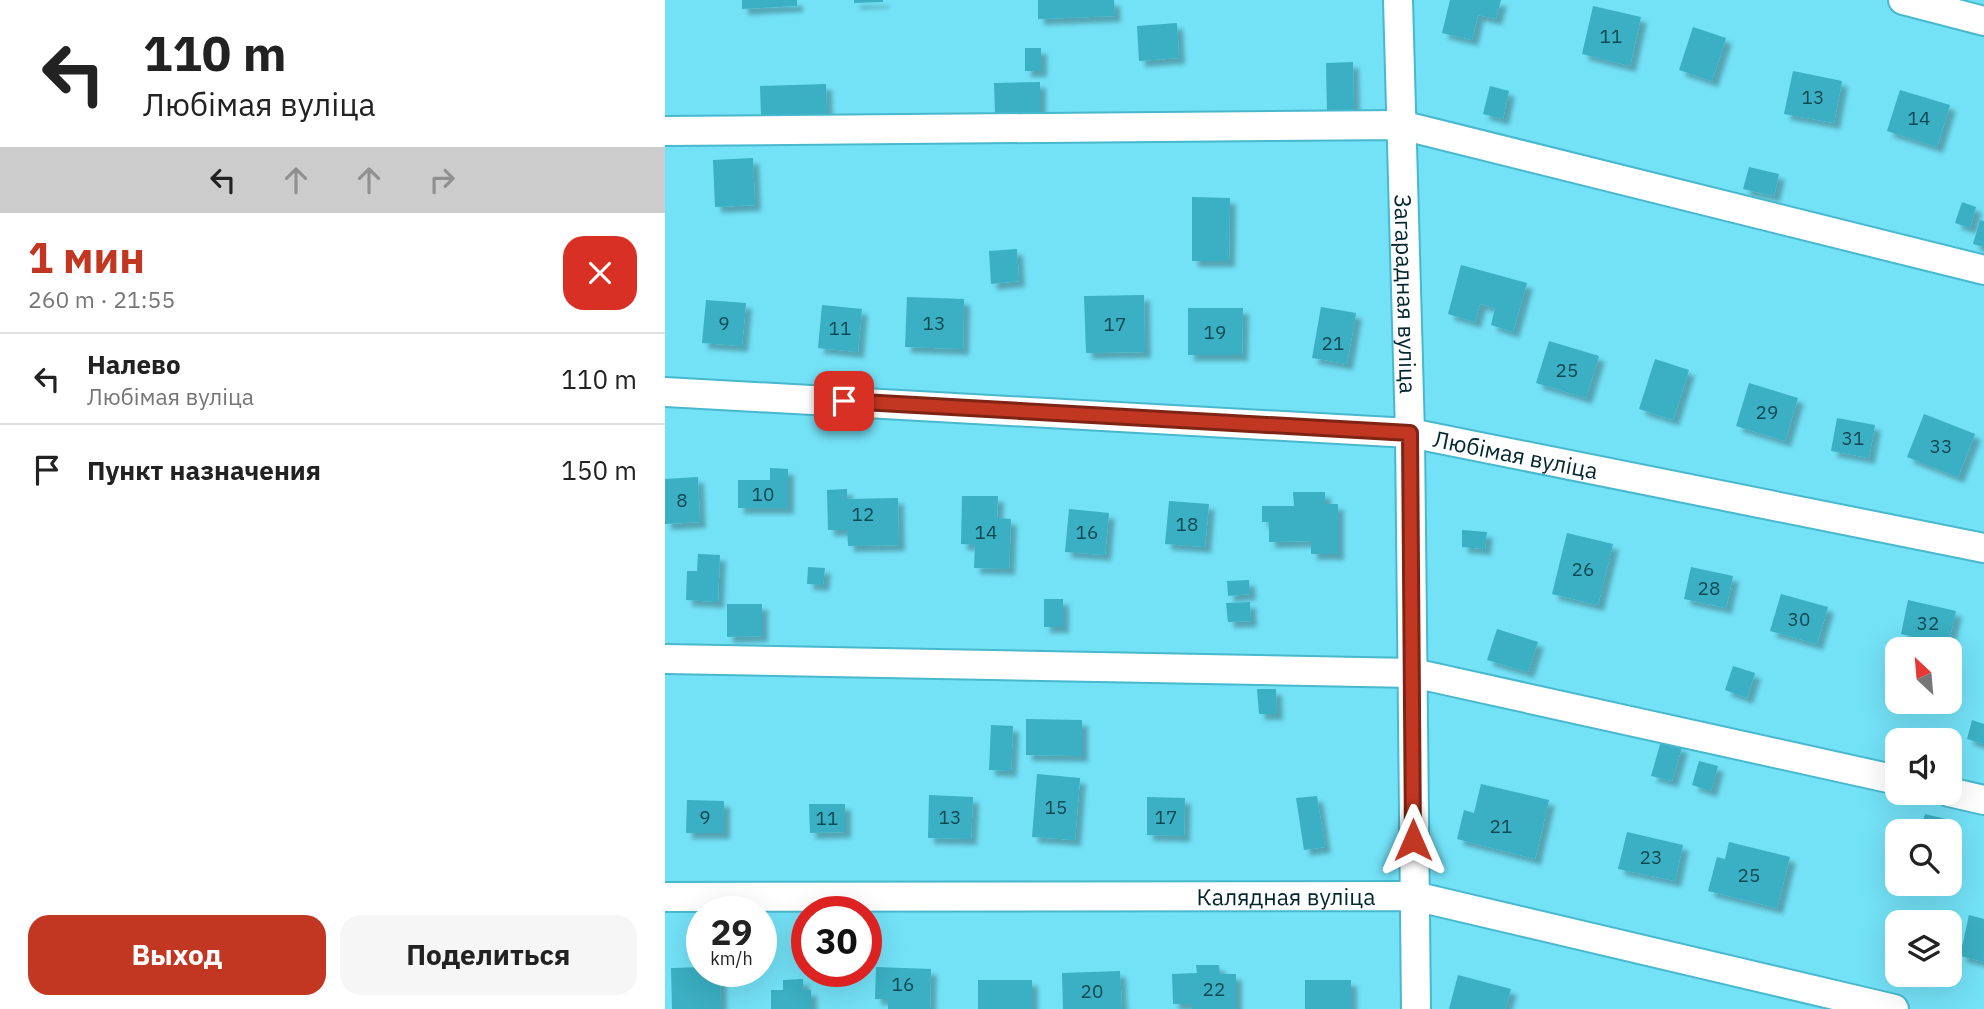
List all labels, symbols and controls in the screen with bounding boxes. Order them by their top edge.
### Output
text: 110 m [143,21,287,84]
house number: 11 [1600,24,1622,48]
icon: left [28,28,119,119]
text: Любімая вуліца [143,83,376,125]
house number: 13 [1802,85,1824,109]
house number: 14 [1908,106,1930,130]
icon: left [204,161,242,199]
icon: ahead [277,161,315,199]
icon: ahead [350,161,388,199]
icon: right [423,161,461,199]
street label: Загарадная вуліца [1388,194,1424,394]
text: 1 мин [28,230,145,285]
button: close [563,236,637,310]
text: 260 m · 21:55 [28,284,175,314]
house number: 9 [718,311,730,335]
house number: 13 [923,311,945,335]
house number: 17 [1104,312,1126,336]
house number: 11 [829,316,851,340]
house number: 19 [1204,320,1226,344]
house number: 21 [1322,331,1344,355]
text: Налево [87,347,181,381]
house number: 25 [1556,358,1578,382]
icon: left [28,360,66,398]
text: 110 m [561,362,637,396]
pin [814,371,874,431]
text: Любімая вуліца [87,381,254,411]
icon: arrive [825,382,863,420]
house number: 29 [1756,400,1778,424]
street label: Любімая вуліца [1431,423,1601,485]
house number: 31 [1842,426,1864,450]
house number: 33 [1930,434,1952,458]
icon: arrive [28,451,66,489]
text: Пункт назначения [87,453,321,487]
text: 150 m [561,453,637,487]
house number: 10 [752,482,774,506]
house number: 8 [676,488,688,512]
house number: 12 [852,502,874,526]
house number: 18 [1176,512,1198,536]
house number: 14 [975,520,997,544]
house number: 16 [1076,520,1098,544]
house number: 26 [1572,557,1594,581]
house number: 28 [1698,576,1720,600]
house number: 30 [1788,607,1810,631]
house number: 32 [1917,611,1939,635]
north arrow [1885,637,1962,714]
map controls [1885,637,1962,987]
button: sound [1885,728,1962,805]
house number: 15 [1045,795,1067,819]
position arrow [1376,803,1450,877]
house number: 9 [699,805,711,829]
house number: 13 [939,805,961,829]
house number: 17 [1155,805,1177,829]
house number: 11 [816,806,838,830]
house number: 21 [1490,814,1512,838]
button: search [1885,819,1962,896]
house number: 23 [1640,845,1662,869]
house number: 25 [1738,863,1760,887]
street label: Калядная вуліца [1197,881,1375,911]
speed limit sign: 30 [791,896,882,987]
text: 29 [710,909,753,955]
button: layers [1885,910,1962,987]
button: Выход [28,915,326,995]
button: Поделиться [340,915,637,995]
text: km/h [710,947,753,970]
house number: 16 [892,972,914,996]
house number: 22 [1203,977,1225,1001]
house number: 20 [1081,979,1103,1003]

